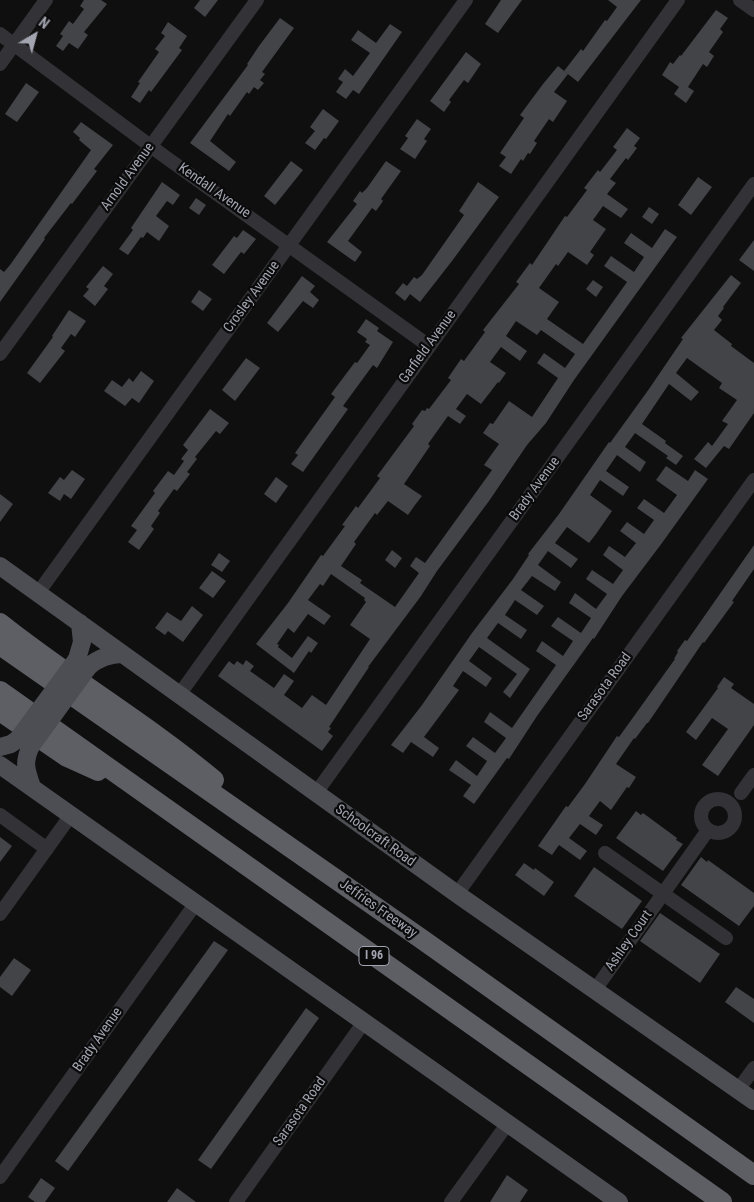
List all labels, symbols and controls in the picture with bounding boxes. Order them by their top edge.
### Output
north arrow [10,10,60,60]
text: N [36,14,52,32]
street label: Arnold Avenue [98,140,158,214]
street label: Kendall Avenue [175,160,253,222]
street label: Crosley Avenue [220,258,284,336]
street label: Garfield Avenue [396,307,460,387]
street label: Brady Avenue [506,454,564,524]
street label: Sarasota Road [575,650,635,724]
street label: Schoolcraft Road [332,801,418,871]
street label: Jeffries Freeway [336,876,420,942]
street label: Ashley Court [602,907,656,975]
road number: I 96 [359,946,389,966]
street label: Brady Avenue [70,1005,126,1075]
street label: Sarasota Road [270,1074,330,1150]

